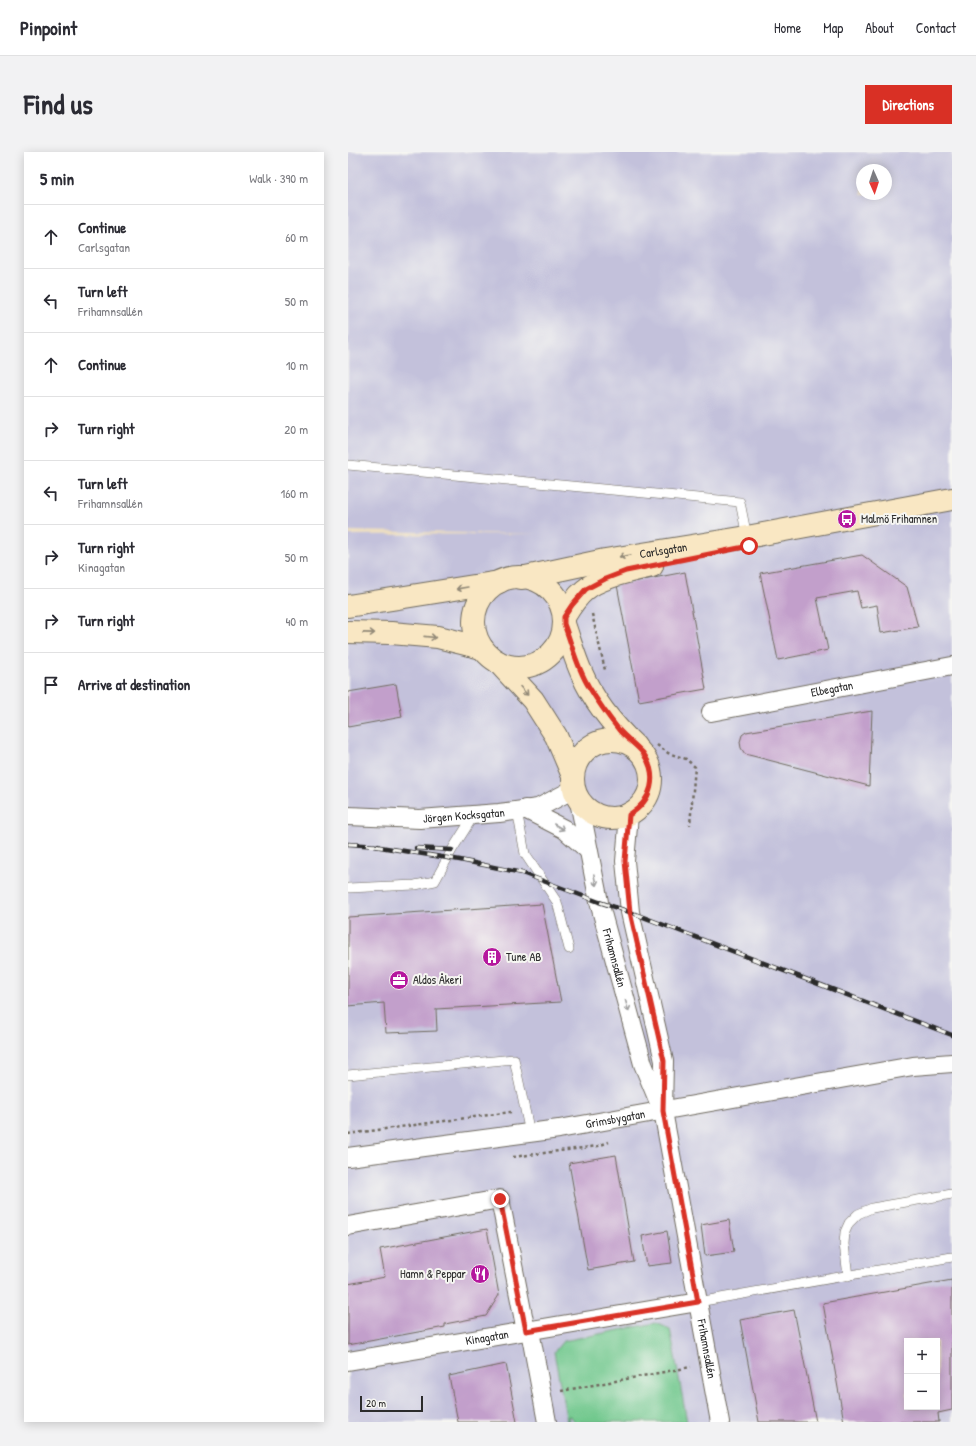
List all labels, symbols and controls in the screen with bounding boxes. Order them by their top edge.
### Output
text: Pinpoint [20,15,77,41]
text: Home [774,18,801,37]
text: Map [823,18,843,37]
text: About [865,18,894,37]
text: Contact [916,18,956,37]
text: Find us [24,85,93,123]
button: Directions [865,85,952,124]
north arrow [856,164,892,200]
text: 5 min [40,167,74,190]
text: Walk · 390 m [249,169,308,187]
text: Continue [78,217,126,238]
icon: ahead [40,226,62,248]
text: 60 m [285,228,308,246]
text: Carlsgatan [78,238,130,256]
text: Turn left [78,281,128,302]
icon: left [40,290,62,312]
text: 50 m [285,292,308,310]
text: Frihamnsallén [78,302,143,320]
icon: ahead [40,354,62,376]
text: Continue [78,354,126,375]
text: 10 m [286,356,308,374]
icon: right [40,418,62,440]
text: Turn right [78,418,134,439]
text: 20 m [284,420,308,438]
text: Turn left [78,473,128,494]
icon: left [40,482,62,504]
text: 160 m [280,484,308,502]
text: Frihamnsallén [78,494,143,512]
bus stop icon: Malmö Frihamnen [836,508,858,530]
place label: Malmö Frihamnen [861,510,937,527]
text: Turn right [78,537,134,558]
route start [740,537,758,555]
street label: Carlsgatan [638,538,688,562]
icon: right [40,546,62,568]
text: 50 m [285,548,308,566]
one-way arrow [619,552,632,560]
text: Kinagatan [78,558,125,576]
one-way arrow [456,585,469,593]
icon: right [40,610,62,632]
text: Turn right [78,610,134,631]
text: 40 m [285,612,308,630]
one-way arrow [362,629,375,637]
one-way arrow [423,633,436,640]
icon: arrive [40,674,62,696]
text: Arrive at destination [78,674,190,695]
street label: Elbegatan [809,676,854,701]
one-way arrow [520,685,529,696]
street label: Jörgen Kocksgatan [422,803,506,827]
one-way arrow [553,824,565,832]
one-way arrow [591,873,599,886]
street label: Frihamnsallén [598,926,631,989]
building icon: Tune AB [481,946,503,968]
place label: Tune AB [506,948,541,965]
office icon: Aldos Åkeri [388,969,410,991]
place label: Aldos Åkeri [413,971,462,988]
one-way arrow [624,999,631,1012]
street label: Grimsbygatan [584,1105,646,1132]
route end [491,1190,509,1208]
restaurant icon: Hamn & Peppar [469,1263,491,1285]
place label: Hamn & Peppar [400,1265,466,1282]
street label: Frihamnsallén [693,1317,721,1380]
street label: Kinagatan [464,1325,510,1349]
map controls [904,1338,940,1410]
button: + [904,1338,940,1374]
button: − [904,1374,940,1410]
scale bar [360,1394,423,1413]
text: 20 m [366,1396,386,1410]

